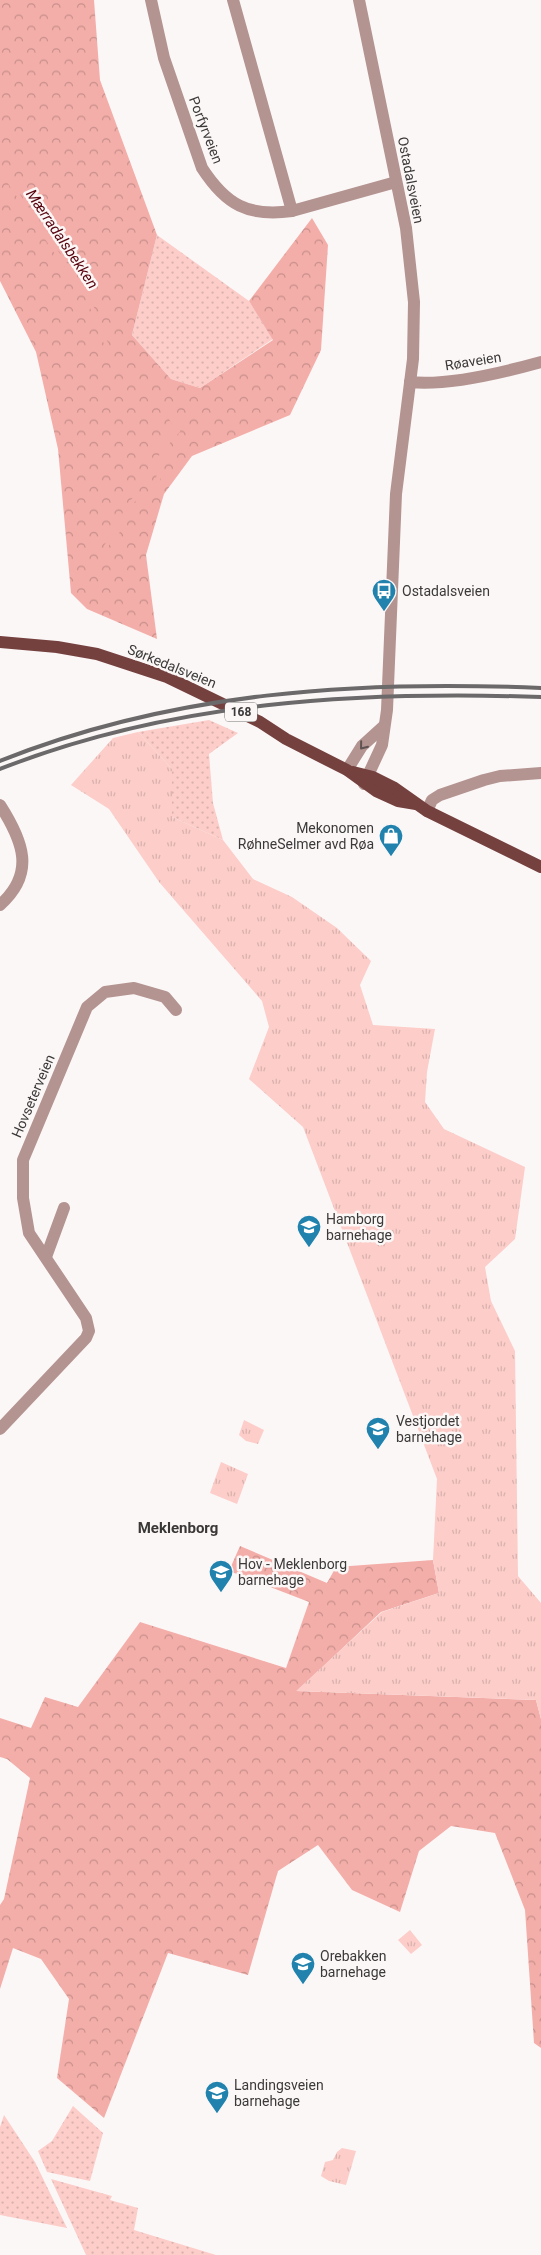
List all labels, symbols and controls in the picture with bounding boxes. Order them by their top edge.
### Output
street label: Porfyrveien [186,94,226,166]
street label: Ostadalsveien [395,135,427,225]
water label: Mærradalsbekken [22,186,102,292]
street label: Røaveien [444,349,502,373]
bus stop icon: Ostadalsveien [371,578,397,612]
place label: Ostadalsveien [402,583,490,599]
street label: Sørkedalsveien [125,641,219,691]
road number: 168 [225,702,257,722]
one-way arrow [360,741,369,750]
place label: Mekonomen RøhneSelmer avd Røa [238,820,374,852]
shop icon: Mekonomen RøhneSelmer avd Røa [378,823,404,857]
street label: Hovseterveien [8,1052,58,1140]
place label: Hamborg barnehage [326,1211,392,1243]
school or university icon: Hamborg barnehage [296,1214,322,1248]
place label: Vestjordet barnehage [396,1413,462,1445]
school or university icon: Vestjordet barnehage [365,1416,391,1450]
district label: Meklenborg [138,1519,218,1537]
place label: Hov - Meklenborg barnehage [238,1556,347,1588]
school or university icon: Hov - Meklenborg barnehage [208,1559,234,1593]
place label: Orebakken barnehage [320,1948,386,1980]
school or university icon: Orebakken barnehage [290,1951,316,1985]
place label: Landingsveien barnehage [234,2077,324,2109]
school or university icon: Landingsveien barnehage [204,2080,230,2114]

